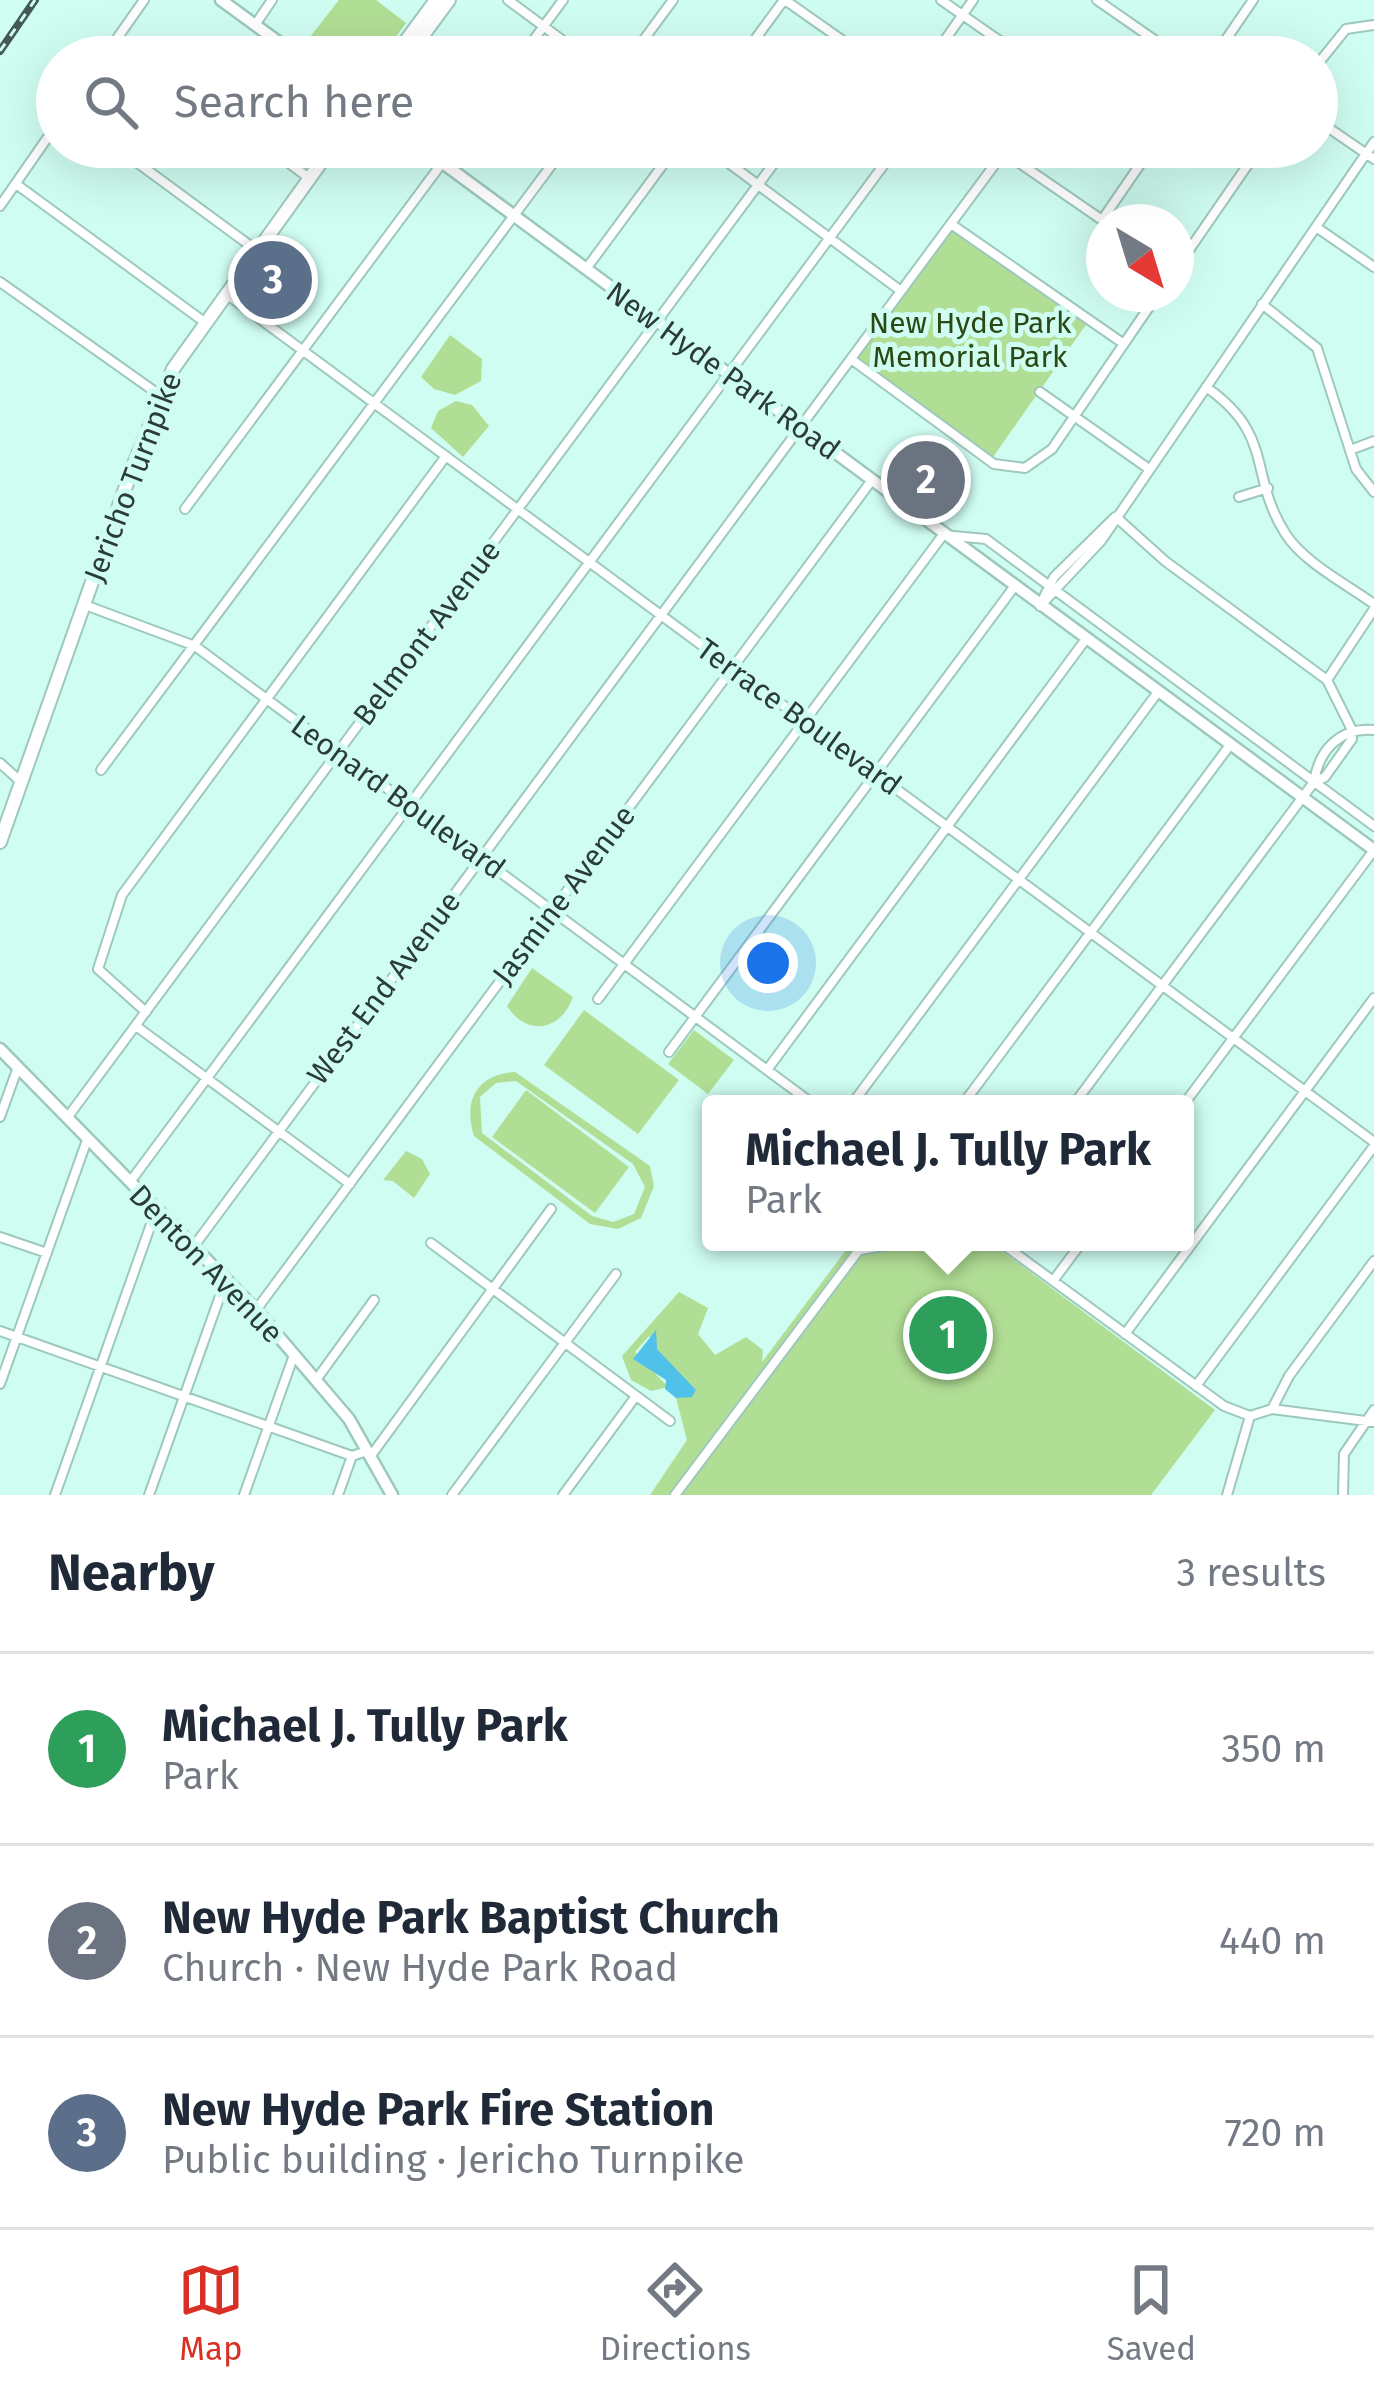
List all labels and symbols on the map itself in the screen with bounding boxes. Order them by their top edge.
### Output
north arrow [1086,204,1194,312]
pin: 3 [234,235,312,325]
street label: New Hyde Park Road [599,274,847,468]
park label: New Hyde Park Memorial Park [869,305,1072,375]
street label: Jericho Turnpike [76,367,190,587]
pin: 2 [887,435,965,525]
street label: Belmont Avenue [346,533,508,733]
street label: Terrace Boulevard [690,631,908,803]
street label: Leonard Boulevard [284,707,512,887]
street label: Jasmine Avenue [485,798,643,992]
street label: West End Avenue [300,884,468,1092]
your location [738,933,798,993]
street label: Denton Avenue [121,1177,291,1351]
pin: 1 [909,1290,987,1380]

